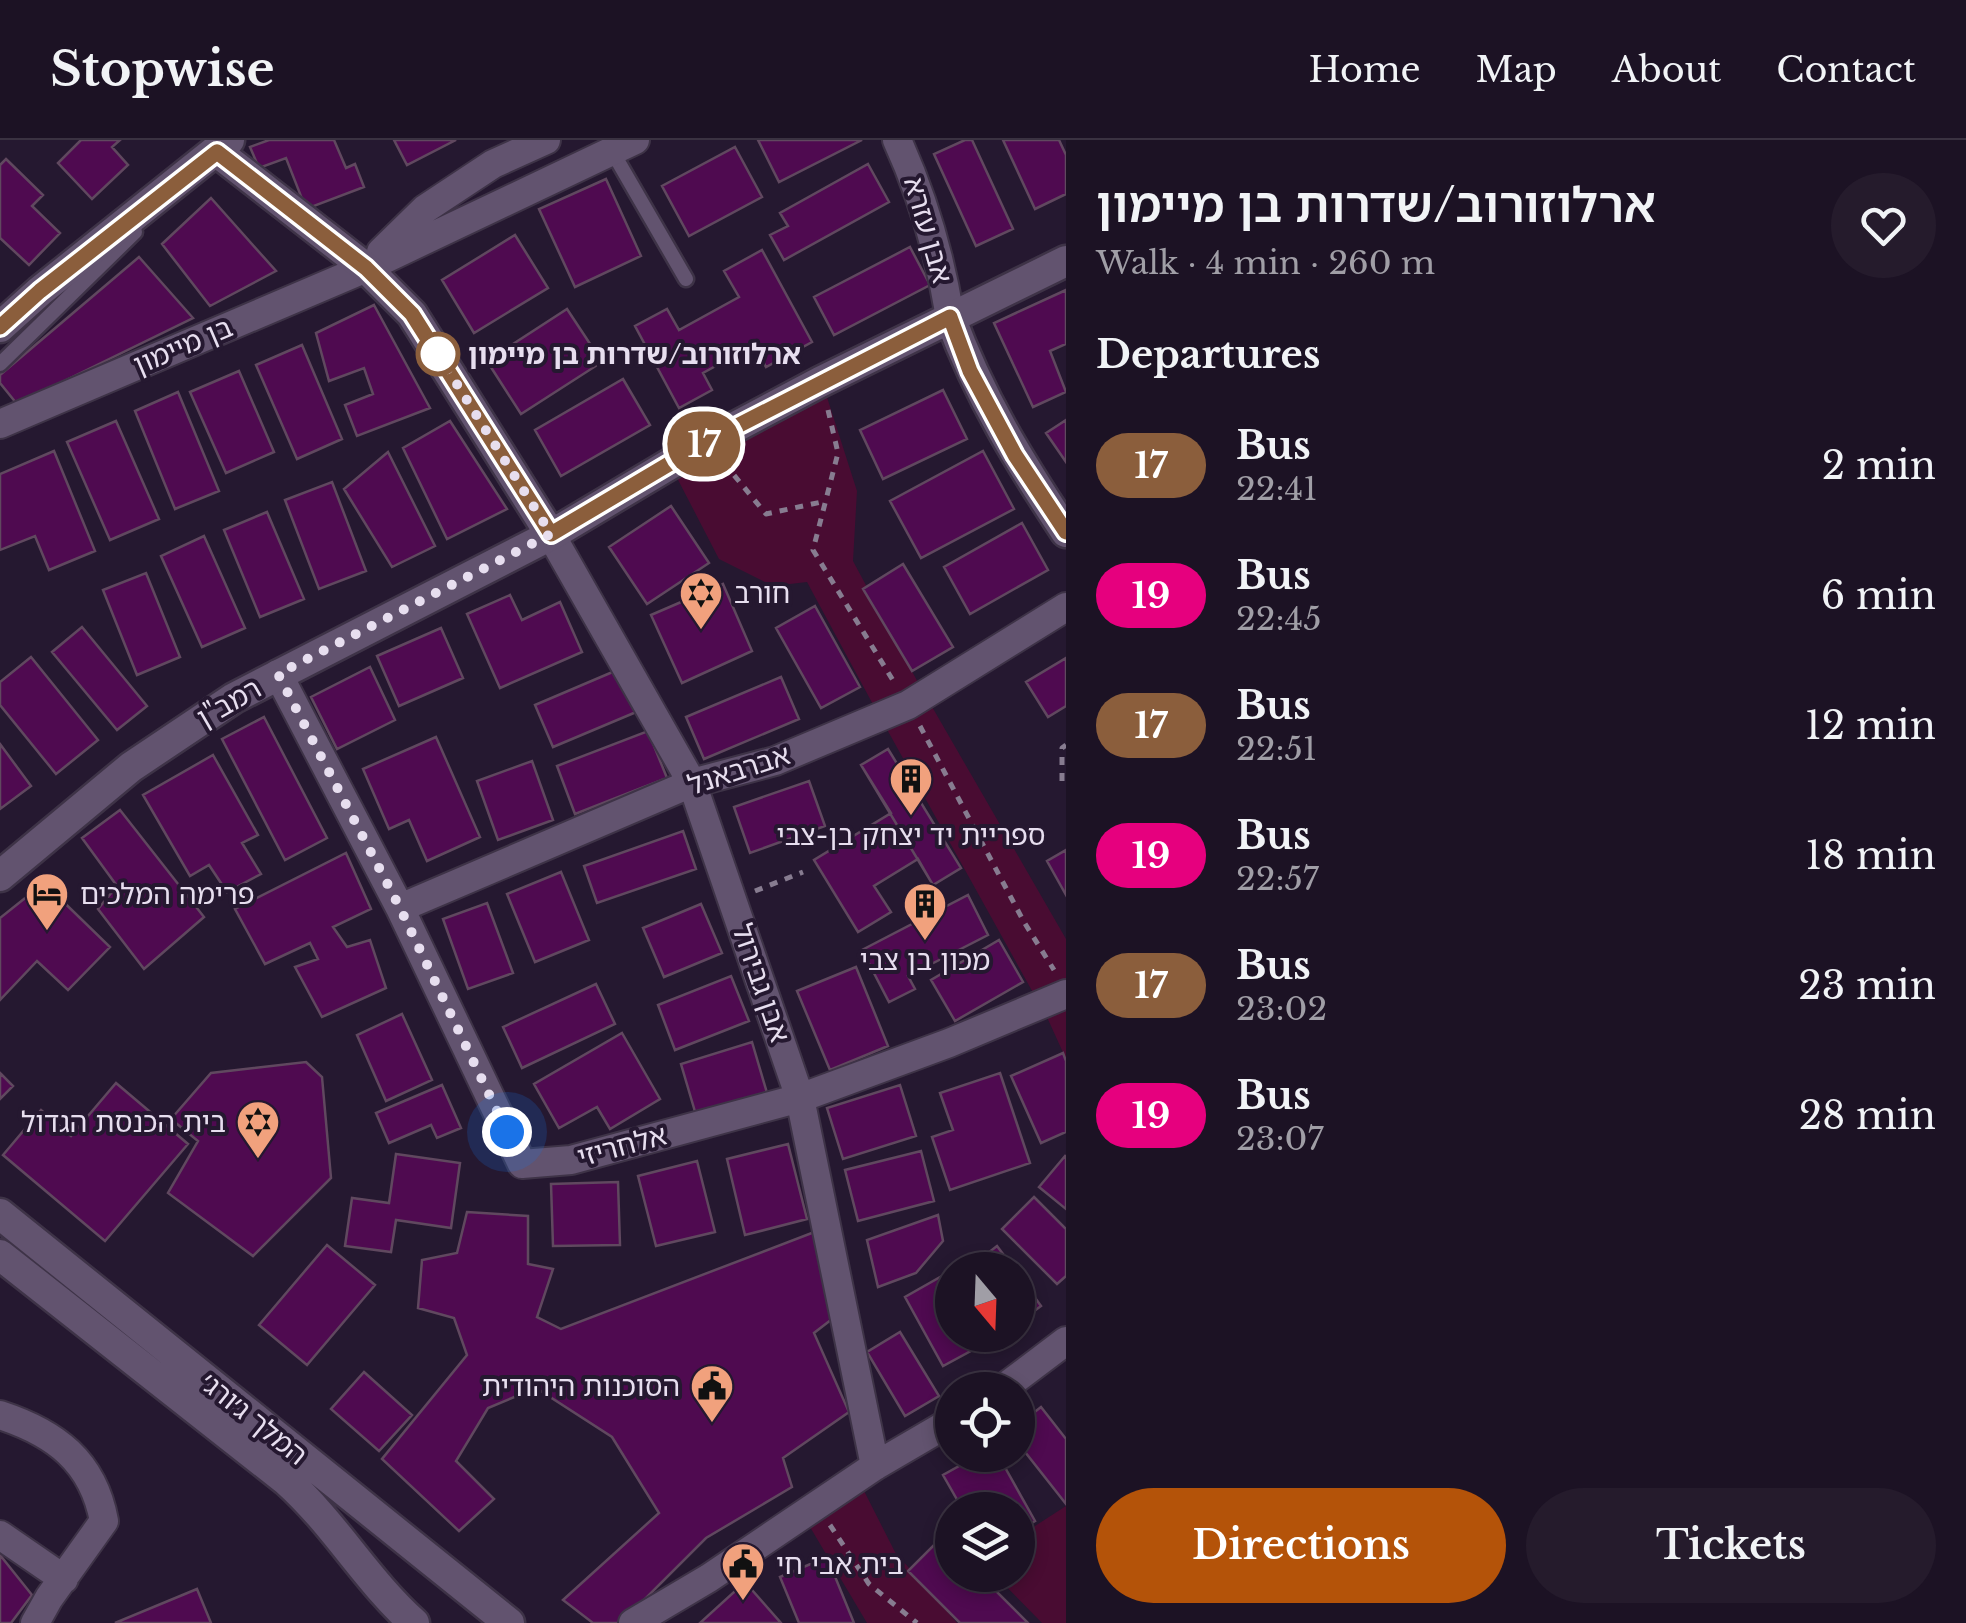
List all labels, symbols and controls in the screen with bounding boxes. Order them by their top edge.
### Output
text: Stopwise [50,39,275,99]
text: Home [1309,48,1421,91]
text: Map [1476,48,1557,91]
text: About [1612,48,1721,91]
text: Contact [1776,48,1916,91]
street label: אבן עזרא [896,173,960,287]
button: heart [1831,173,1936,278]
text: ארלוזורוב/שדרות בן מיימון [1096,175,1656,235]
text: Walk · 4 min · 260 m [1096,243,1435,283]
street label: בן מיימון [128,310,238,382]
text: Departures [1096,331,1320,378]
marker: ארלוזורוב/שדרות בן מיימון [417,333,459,375]
place label: ארלוזורוב/שדרות בן מיימון [468,337,801,372]
line badge: 17 [659,412,749,476]
text: Bus [1236,422,1311,469]
text: 17 [687,423,721,466]
text: 2 min [1822,442,1936,489]
text: 17 [1134,444,1168,487]
text: 22:41 [1236,469,1318,509]
text: Bus [1236,552,1311,599]
synagogue icon: חורב [678,570,724,631]
text: 6 min [1821,572,1936,619]
text: 19 [1132,574,1170,617]
place label: חורב [734,576,790,611]
text: 22:45 [1236,599,1321,639]
street label: רמב"ן [191,671,267,735]
text: Bus [1236,682,1311,729]
text: 12 min [1805,702,1936,749]
text: 17 [1134,704,1168,747]
text: 22:51 [1236,729,1317,769]
street label: אברבאנל [683,737,795,803]
building icon: ספריית יד יצחק בן-צבי [888,756,934,817]
text: Bus [1236,812,1311,859]
place label: ספריית יד יצחק בן-צבי [776,818,1046,853]
text: 18 min [1805,832,1936,879]
text: 19 [1132,834,1170,877]
text: 22:57 [1236,859,1319,899]
hotel icon: פרימה המלכים [24,871,70,932]
place label: פרימה המלכים [80,877,255,912]
building icon: מכון בן צבי [902,881,948,942]
street label: אבן גבירול [724,919,798,1047]
text: Bus [1236,942,1311,989]
place label: מכון בן צבי [860,943,990,978]
text: 23 min [1798,962,1936,1009]
text: 17 [1134,964,1168,1007]
text: 23:02 [1236,989,1327,1029]
text: Bus [1236,1072,1311,1119]
text: 28 min [1799,1092,1936,1139]
text: 19 [1132,1094,1170,1137]
synagogue icon: בית הכנסת הגדול [235,1099,281,1160]
place label: בית הכנסת הגדול [21,1105,226,1140]
your location [482,1107,532,1157]
street label: אלחריזי [573,1117,671,1175]
text: 23:07 [1236,1119,1323,1159]
north arrow [935,1252,1035,1352]
map controls [935,1252,1035,1592]
public building icon: הסוכנות היהודית [689,1363,735,1424]
street label: המלך ג׳ורג׳ [194,1365,314,1473]
place label: הסוכנות היהודית [482,1369,680,1404]
button: locate [935,1372,1035,1472]
button: Directions [1096,1488,1506,1603]
button: Tickets [1526,1488,1936,1603]
button: layers [935,1492,1035,1592]
public building icon: בית אבי חי [720,1541,766,1602]
place label: בית אבי חי [776,1547,904,1582]

